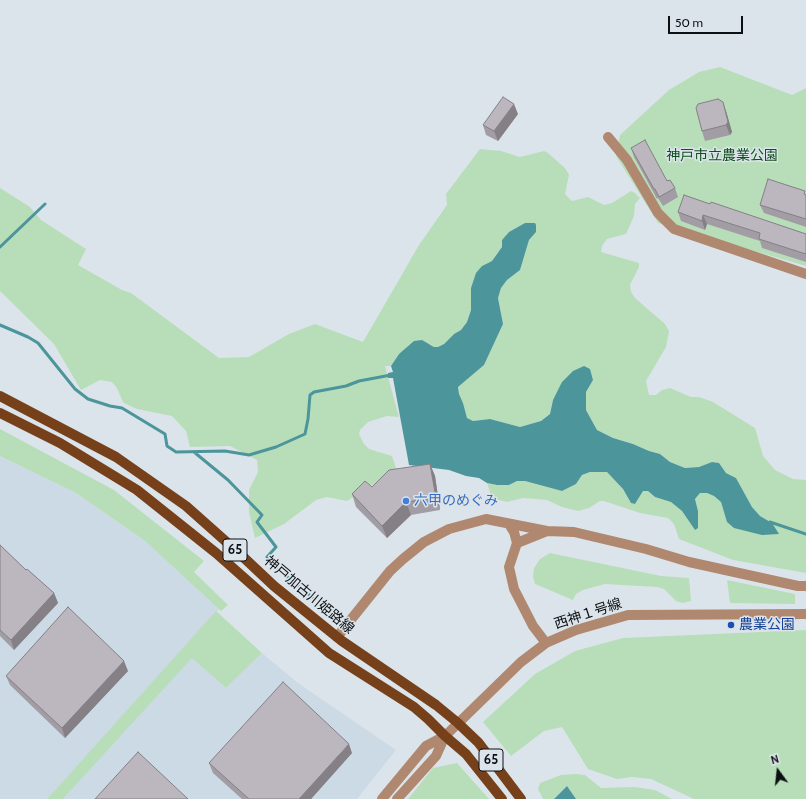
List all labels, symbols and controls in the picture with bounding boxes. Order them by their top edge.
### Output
scale bar [670,8,745,34]
text: 50 m [675,15,703,30]
park label: 神戸市立農業公園 [666,148,778,164]
place label: 六甲のめぐみ [414,493,498,509]
marker: 六甲のめぐみ [401,496,411,506]
road number: 65 [223,539,247,561]
street label: 神戸加古川姫路線 [261,553,357,637]
street label: 西神１号線 [552,595,624,633]
place label: 農業公園 [739,617,795,633]
marker: 農業公園 [726,620,736,630]
road number: 65 [479,749,503,771]
north arrow [758,751,798,791]
text: N [769,752,780,767]

